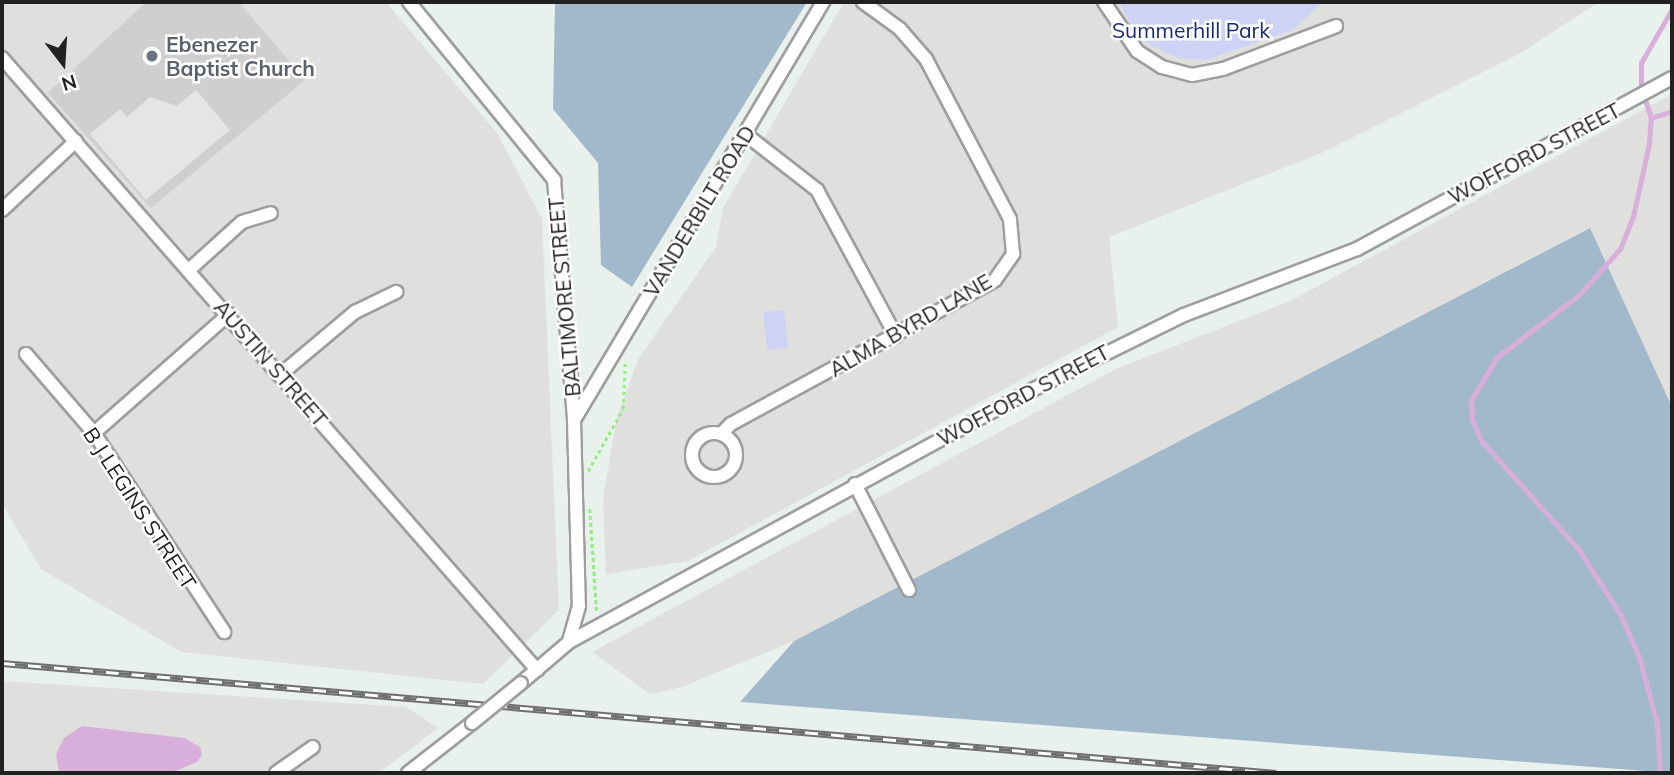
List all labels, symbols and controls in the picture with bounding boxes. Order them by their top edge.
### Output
park label: Summerhill Park [1112,17,1270,43]
north arrow [28,28,98,98]
place label: Ebenezer Baptist Church [166,31,315,81]
marker: Ebenezer Baptist Church [144,48,160,64]
text: N [59,70,80,97]
street label: WOFFORD STREET [1444,97,1624,209]
street label: VANDERBILT ROAD [638,121,760,301]
street label: BALTIMORE STREET [543,196,585,398]
street label: ALMA BYRD LANE [824,268,996,382]
street label: AUSTIN STREET [209,294,333,432]
street label: WOFFORD STREET [933,339,1113,451]
street label: B J LEGINS STREET [78,422,202,594]

